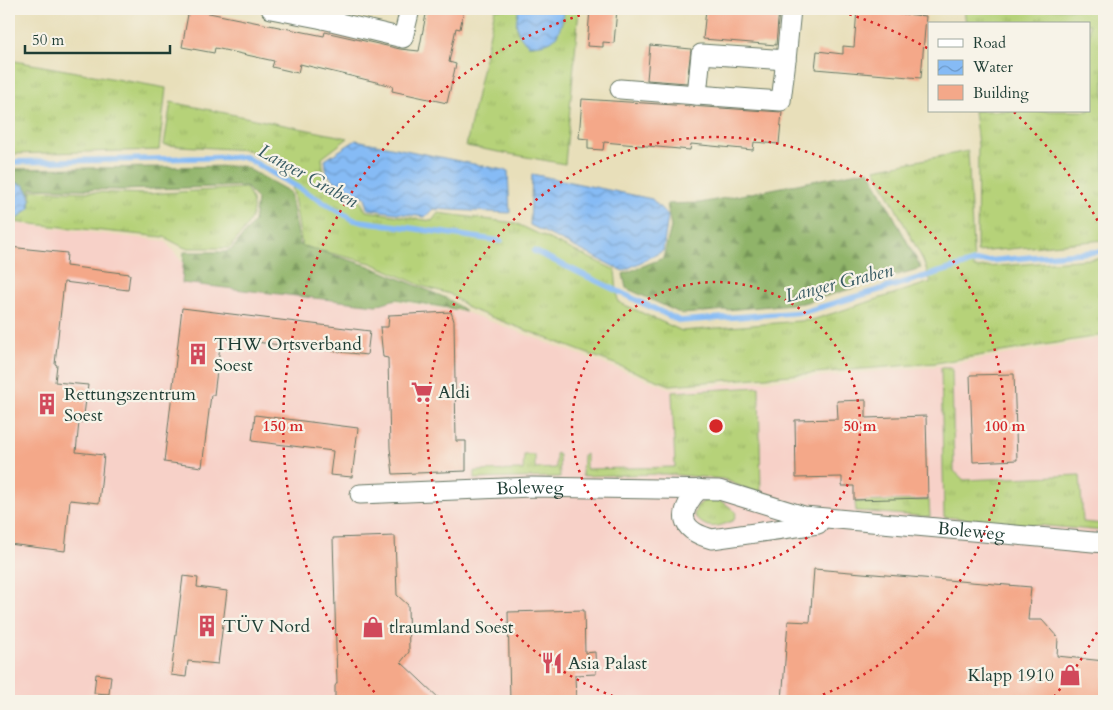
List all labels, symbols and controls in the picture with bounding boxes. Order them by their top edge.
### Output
scale bar [25,22,170,54]
legend [928,22,1090,112]
text: 50 m [32,30,64,50]
text: Road [973,33,1006,53]
text: Water [972,57,1014,77]
text: Building [973,83,1029,103]
water label: Langer Graben [253,138,363,214]
water label: Langer Graben [782,257,896,309]
place label: THW Ortsverband Soest [214,332,362,378]
building icon: THW Ortsverband Soest [185,341,211,367]
supermarket icon: Aldi [409,379,435,405]
place label: Aldi [438,380,470,405]
place label: Rettungszentrum Soest [64,382,197,428]
building icon: Rettungszentrum Soest [34,391,60,417]
text: 150 m [263,416,304,436]
text: 50 m [843,416,877,436]
text: 100 m [985,416,1026,436]
centre of rings [707,417,725,435]
street label: Boleweg [496,474,565,501]
street label: Boleweg [937,516,1007,547]
building icon: TÜV Nord [194,613,220,639]
place label: TÜV Nord [223,614,311,639]
shop icon: t|raumland Soest [360,614,386,640]
place label: t|raumland Soest [389,615,514,640]
restaurant icon: Asia Palast [539,650,565,676]
place label: Asia Palast [568,651,647,676]
shop icon: Klapp 1910 [1057,662,1083,688]
place label: Klapp 1910 [967,663,1054,688]

